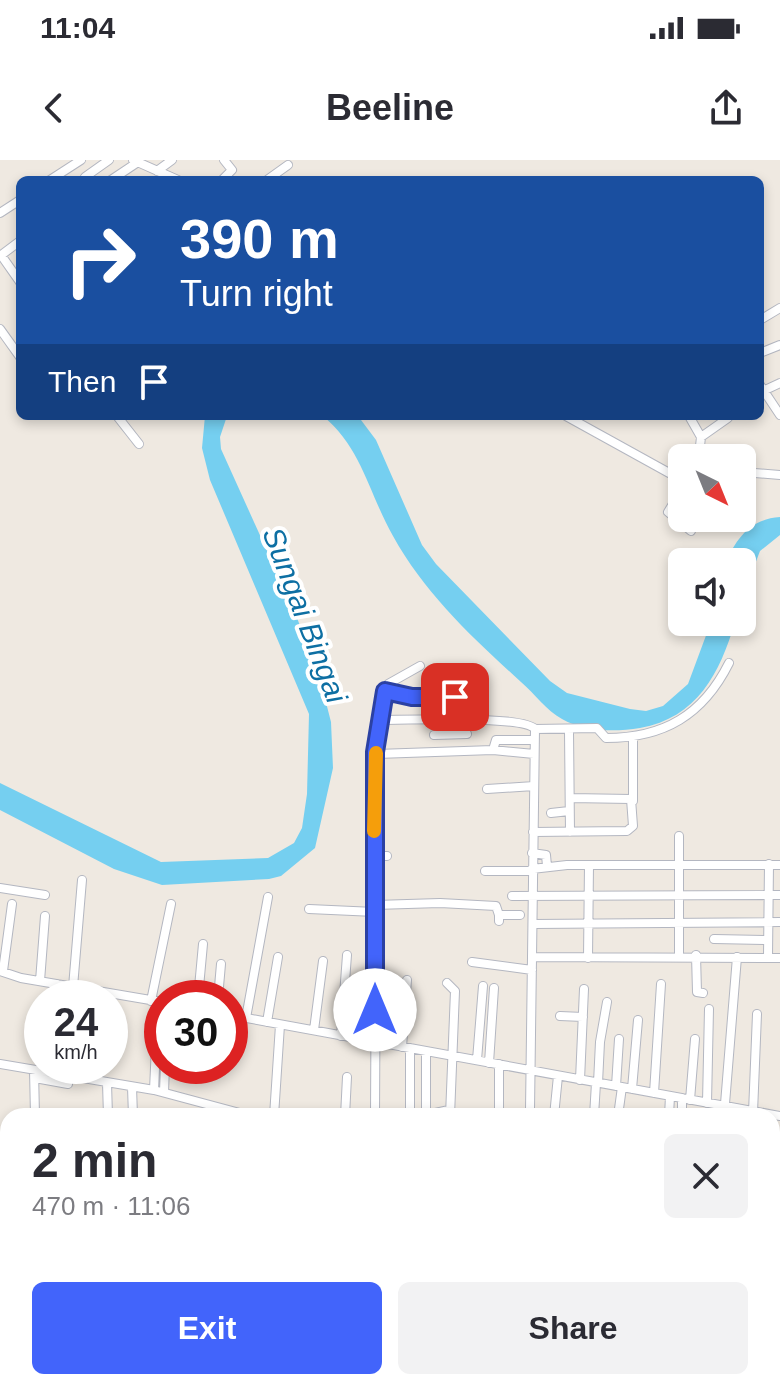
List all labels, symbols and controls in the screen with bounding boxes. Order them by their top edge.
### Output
text: 11:04 [40,11,115,44]
icon: back [32,86,76,130]
icon: share [704,86,748,130]
text: Beeline [326,87,454,128]
text: 390 m [180,207,339,270]
icon: right [48,208,152,312]
text: Turn right [180,273,333,314]
icon: arrive [132,360,176,404]
text: Then [48,365,116,398]
north arrow [668,444,756,532]
map controls [668,444,756,636]
water label: Sungai Bingai [256,523,354,709]
button: sound [668,548,756,636]
pin [421,663,489,731]
icon: arrive [433,675,477,719]
position arrow [333,968,417,1052]
speed limit sign: 30 [144,980,248,1084]
text: 24 [54,1000,98,1044]
text: km/h [54,1041,98,1063]
text: 2 min [32,1134,157,1187]
button: close [664,1134,748,1218]
text: 470 m · 11:06 [32,1191,191,1221]
button: Exit [32,1282,382,1374]
button: Share [398,1282,748,1374]

